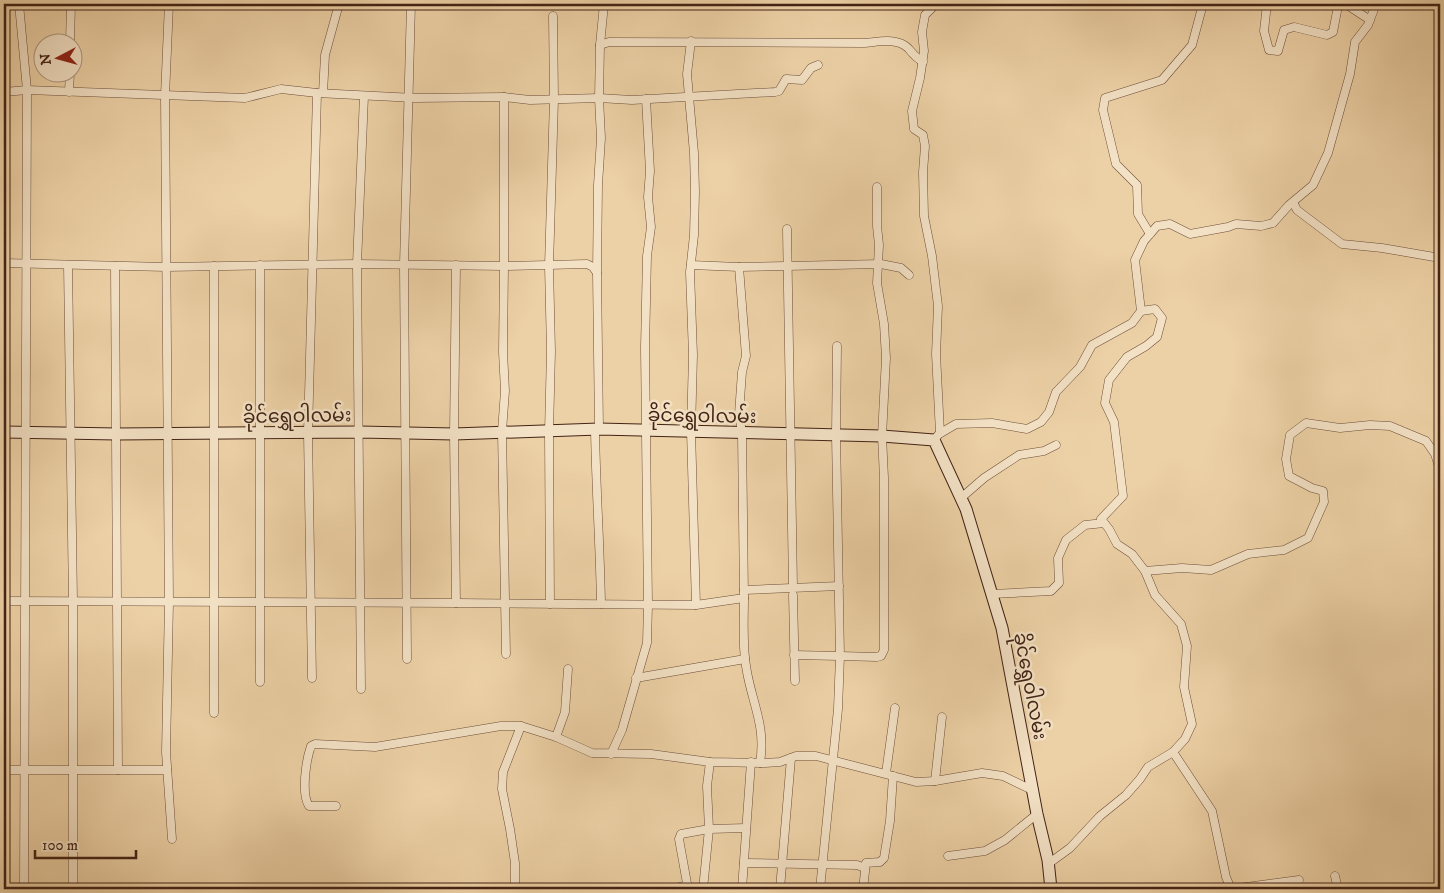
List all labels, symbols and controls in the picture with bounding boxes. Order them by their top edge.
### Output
north arrow [32,32,82,82]
text: N [36,52,56,66]
street label: ခိုင်ရွှေဝါလမ်း [242,400,352,433]
street label: ခိုင်ရွှေဝါလမ်း [647,400,757,433]
street label: ခိုင်ရွှေဝါလမ်း [1004,630,1055,743]
scale bar [35,828,136,860]
text: 100 m [42,836,78,855]

